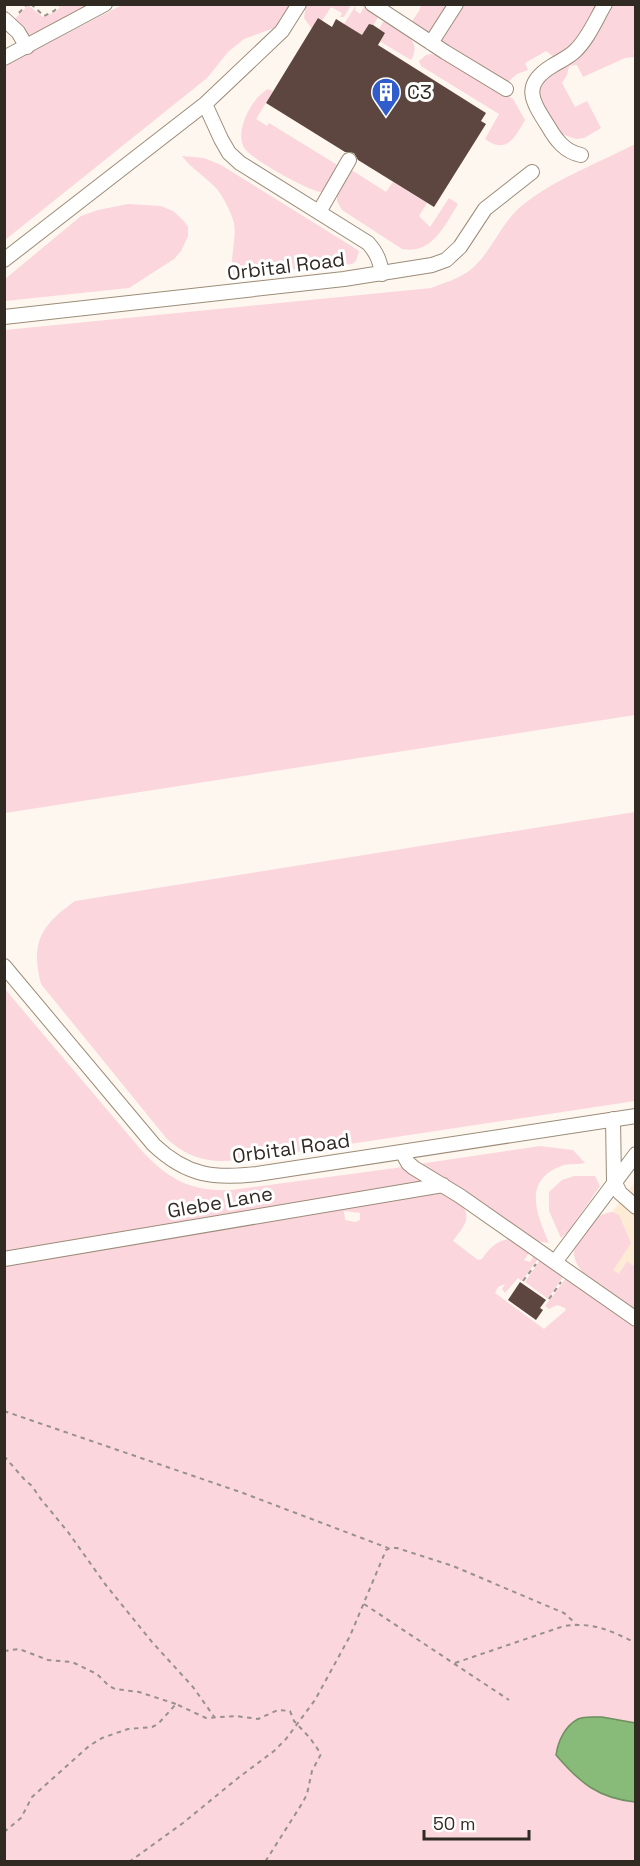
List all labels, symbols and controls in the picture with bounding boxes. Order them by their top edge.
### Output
building icon: C3 [370,76,402,118]
place label: C3 [407,79,432,105]
street label: Orbital Road [226,246,346,286]
street label: Orbital Road [231,1127,351,1169]
street label: Glebe Lane [165,1180,275,1224]
scale bar [424,1803,529,1841]
text: 50 m [433,1812,475,1835]

